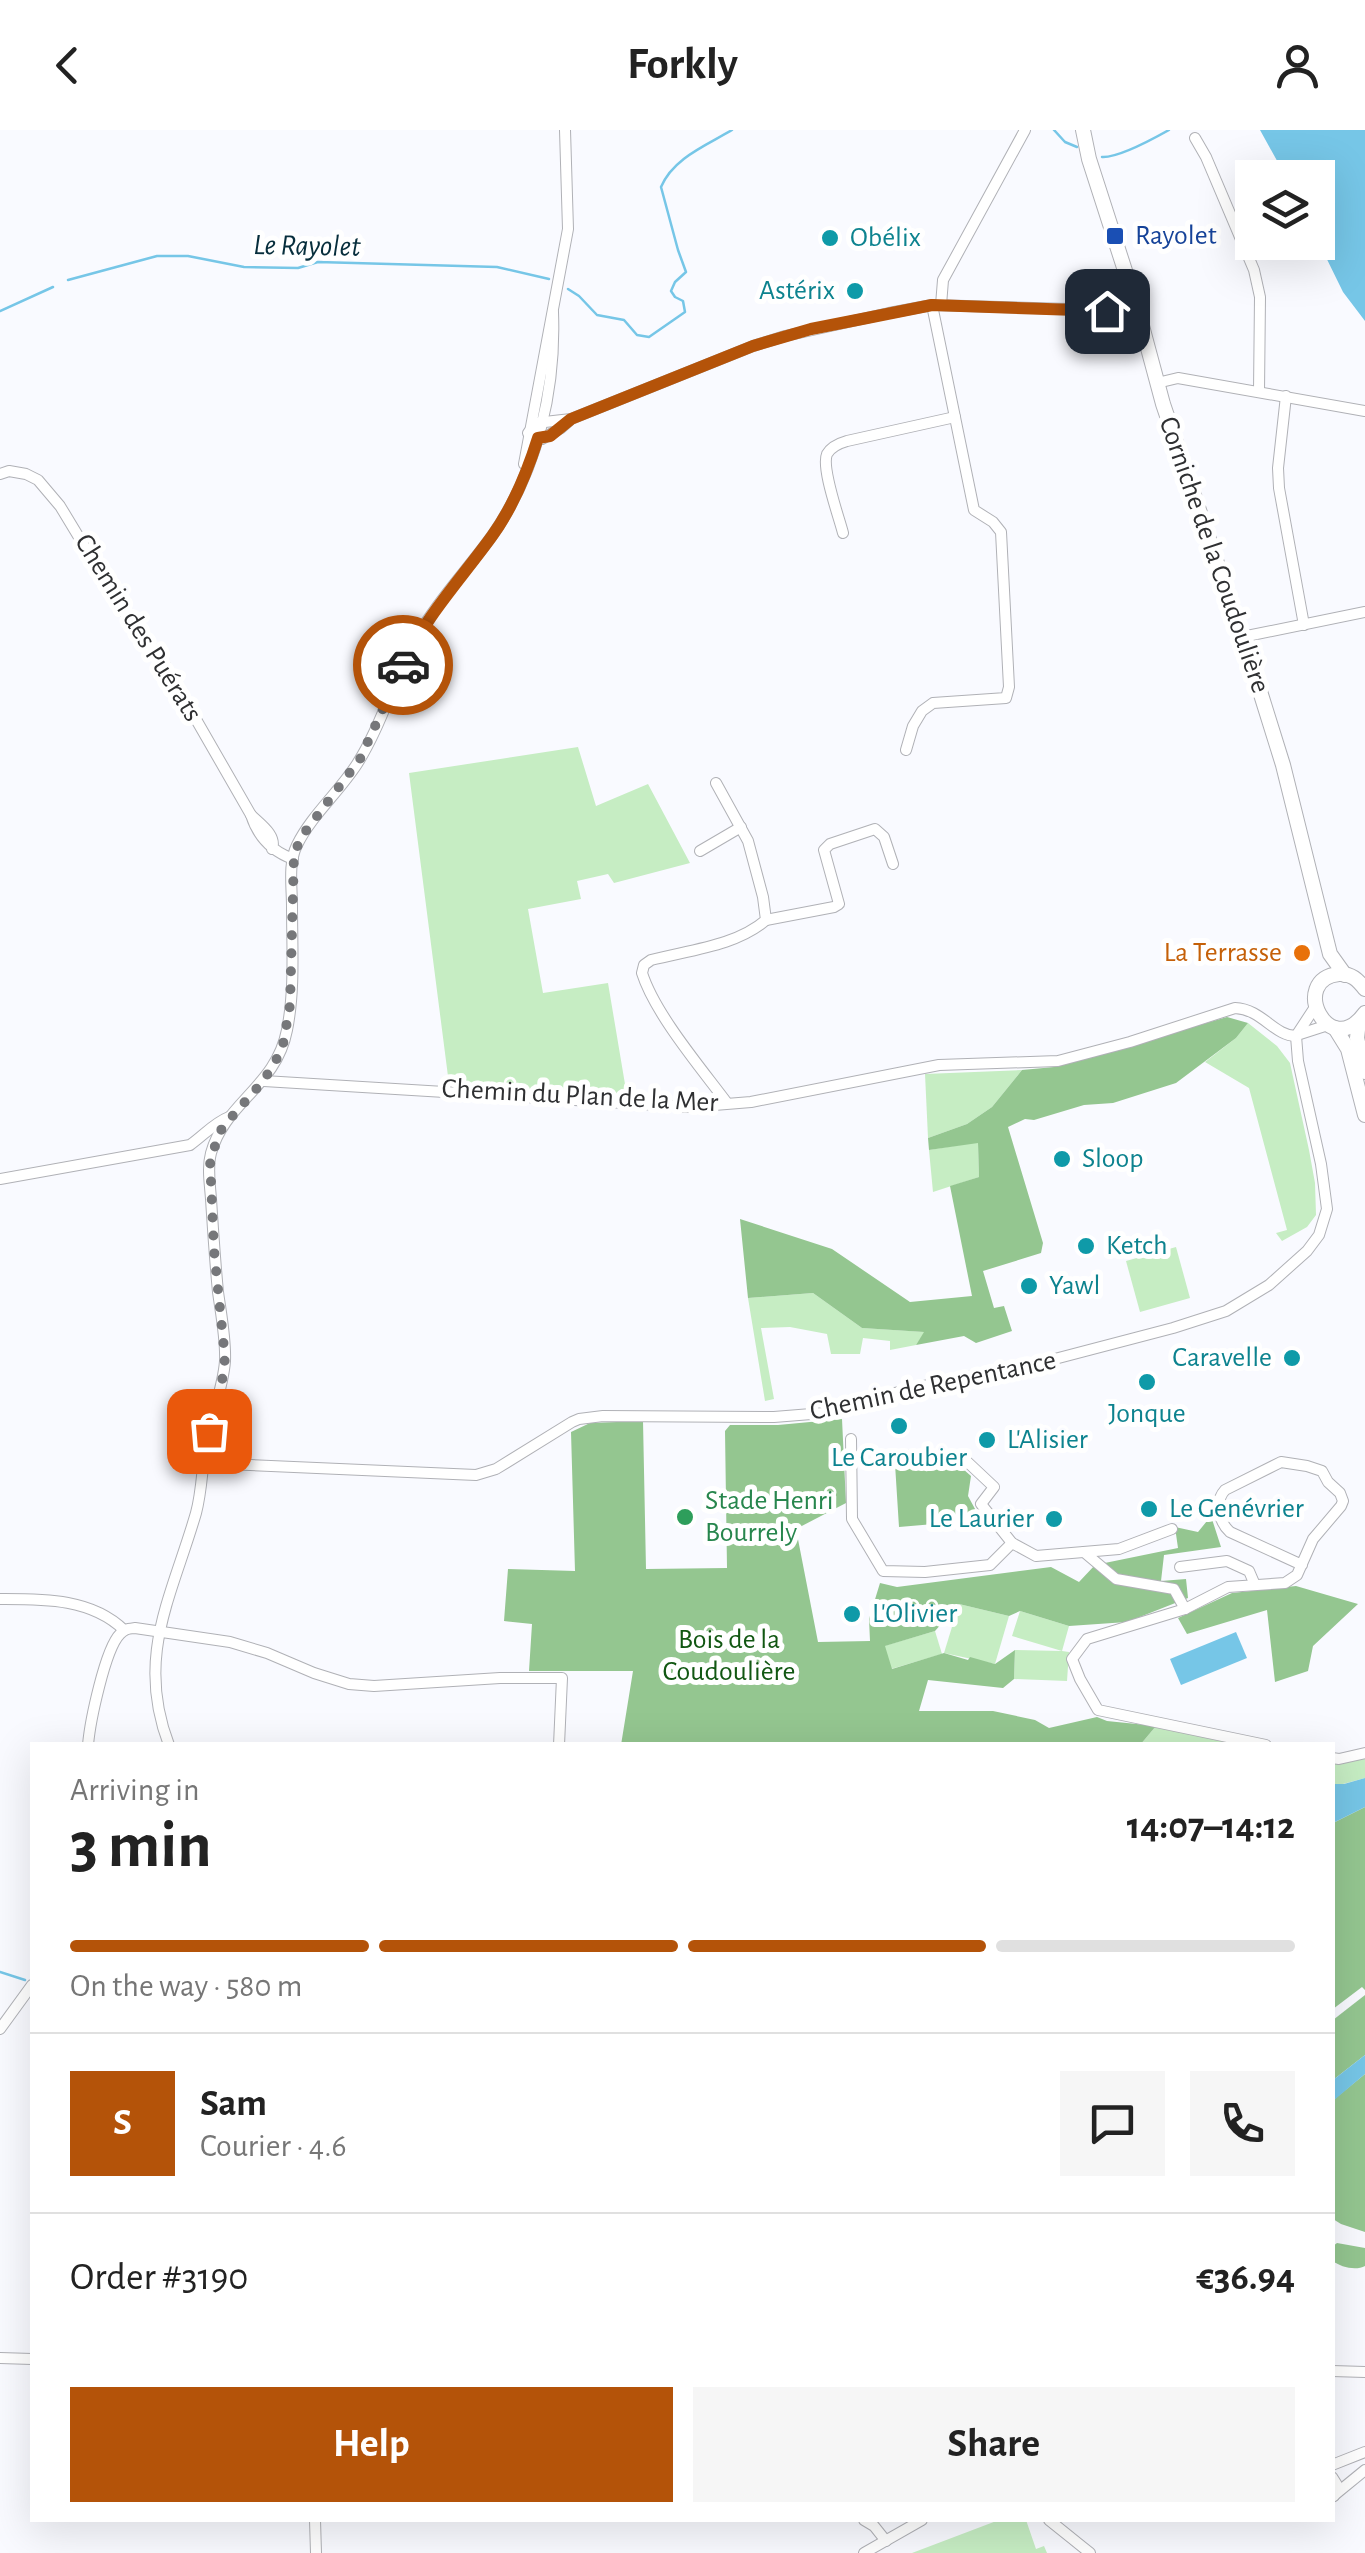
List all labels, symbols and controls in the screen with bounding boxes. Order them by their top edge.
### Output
icon: back [40,38,95,93]
icon: person [1270,38,1325,93]
text: Forkly [627,42,738,87]
map controls [1235,160,1335,260]
button: layers [1235,160,1335,260]
place label: Rayolet [1135,222,1217,250]
place label: Obélix [850,224,921,252]
marker: Rayolet [1104,225,1126,247]
marker: Obélix [819,227,841,249]
water label: Le Rayolet [253,230,361,262]
pin [1065,269,1150,354]
place label: Astérix [759,277,835,305]
marker: Astérix [844,280,866,302]
icon: home [1080,284,1135,339]
street label: Corniche de la Coudoulière [1154,413,1274,697]
street label: Chemin des Puérats [69,529,207,727]
courier [353,615,453,715]
icon: car [376,638,431,693]
place label: La Terrasse [1164,939,1282,967]
marker: La Terrasse [1291,942,1313,964]
street label: Chemin du Plan de la Mer [441,1075,719,1117]
place label: Sloop [1082,1145,1144,1173]
marker: Sloop [1051,1148,1073,1170]
place label: Ketch [1106,1232,1167,1260]
marker: Ketch [1075,1235,1097,1257]
place label: Yawl [1049,1272,1100,1300]
marker: Yawl [1018,1275,1040,1297]
place label: Caravelle [1172,1344,1272,1372]
street label: Chemin de Repentance [807,1346,1059,1426]
marker: Caravelle [1281,1347,1303,1369]
marker: Jonque [1136,1371,1158,1393]
pin [167,1389,252,1474]
place label: Jonque [1108,1400,1186,1428]
icon: bag [182,1404,237,1459]
marker: Le Caroubier [888,1415,910,1437]
place label: L'Alisier [1007,1426,1088,1454]
marker: L'Alisier [976,1429,998,1451]
place label: Le Caroubier [831,1444,967,1472]
place label: Stade Henri Bourrely [705,1487,834,1547]
place label: Le Genévrier [1169,1495,1304,1523]
marker: Le Genévrier [1138,1498,1160,1520]
place label: Le Laurier [929,1505,1034,1533]
marker: Stade Henri Bourrely [674,1506,696,1528]
marker: Le Laurier [1043,1508,1065,1530]
place label: L'Olivier [872,1600,957,1628]
marker: L'Olivier [841,1603,863,1625]
park label: Bois de la Coudoulière [662,1626,796,1686]
text: Arriving in [70,1774,199,1806]
text: 14:07–14:12 [1127,1808,1295,1846]
text: 3 min [70,1814,212,1879]
text: On the way · 580 m [70,1970,302,2002]
button: chat [1060,2071,1165,2176]
button: phone [1190,2071,1295,2176]
text: Sam [200,2085,267,2123]
text: S [113,2104,132,2142]
text: Courier · 4.6 [200,2130,347,2162]
text: Order #3190 [70,2259,248,2297]
text: €36.94 [1196,2259,1295,2297]
button: Help [70,2387,673,2502]
button: Share [693,2387,1295,2502]

